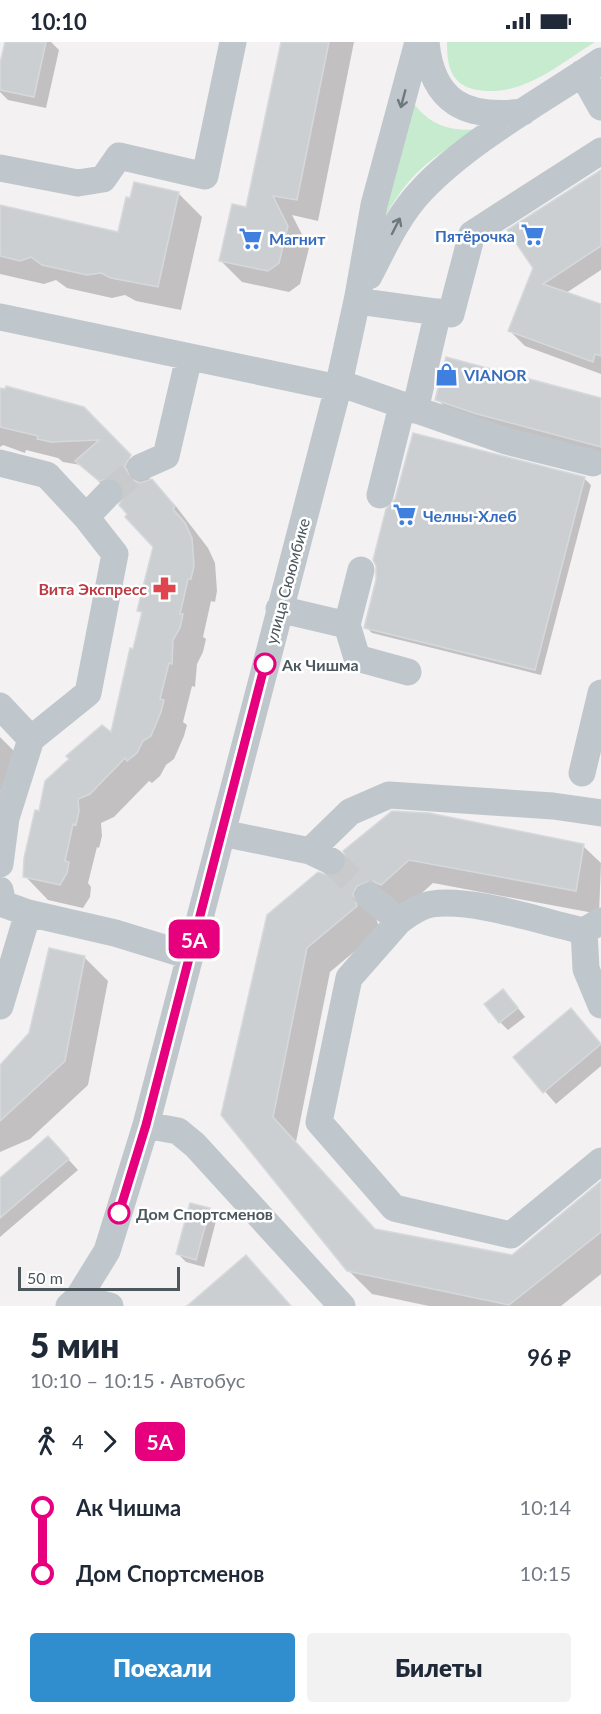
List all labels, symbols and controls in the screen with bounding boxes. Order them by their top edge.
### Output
text: 10:10 [30,8,87,35]
one-way arrow [397,89,408,108]
one-way arrow [391,217,402,235]
supermarket icon: Пятёрочка [520,222,546,248]
supermarket icon: Магнит [238,225,264,251]
place label: Пятёрочка [435,226,515,245]
place label: Магнит [269,229,326,248]
shop icon: VIANOR [433,361,459,387]
place label: VIANOR [463,365,527,384]
supermarket icon: Челны-Хлеб [392,502,418,528]
place label: Челны-Хлеб [423,506,517,525]
street label: улица Сююмбике [261,516,313,646]
pharmacy icon: Вита Экспресс [152,575,178,601]
place label: Вита Экспресс [38,579,147,598]
marker: Ак Чишма [254,653,276,675]
place label: Ак Чишма [281,655,359,674]
line badge: 5А [167,920,221,958]
text: 5А [181,927,207,952]
marker: Дом Спортсменов [108,1202,130,1224]
place label: Дом Спортсменов [136,1204,273,1223]
scale bar [18,1264,180,1292]
text: 50 m [27,1268,63,1287]
text: 5 мин [30,1325,119,1365]
text: 96 ₽ [527,1344,571,1371]
text: 10:10 – 10:15 · Автобус [30,1368,245,1392]
icon: walk [30,1425,63,1458]
icon: forward [93,1425,126,1458]
text: 4 [72,1429,84,1453]
text: 5А [147,1429,173,1454]
text: Ак Чишма [76,1494,181,1521]
text: 10:14 [520,1495,571,1519]
text: Дом Спортсменов [76,1560,264,1587]
text: 10:15 [520,1561,571,1585]
button: Поехали [30,1633,295,1702]
button: Билеты [307,1633,571,1702]

